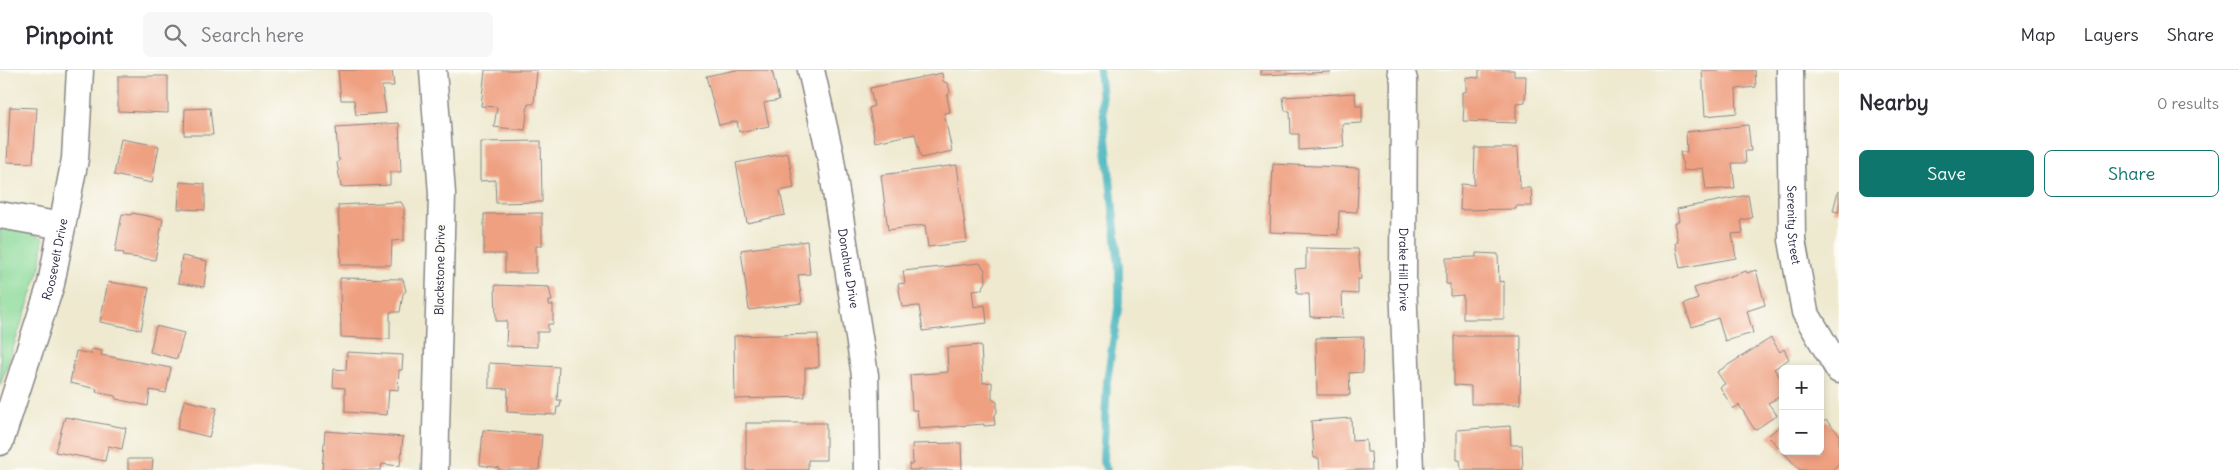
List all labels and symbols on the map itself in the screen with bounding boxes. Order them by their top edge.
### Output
street label: Serenity Street [1784,185,1804,266]
street label: Roosevelt Drive [38,217,70,302]
street label: Blackstone Drive [431,225,448,315]
street label: Donahue Drive [835,227,862,309]
street label: Drake Hill Drive [1396,228,1412,312]

